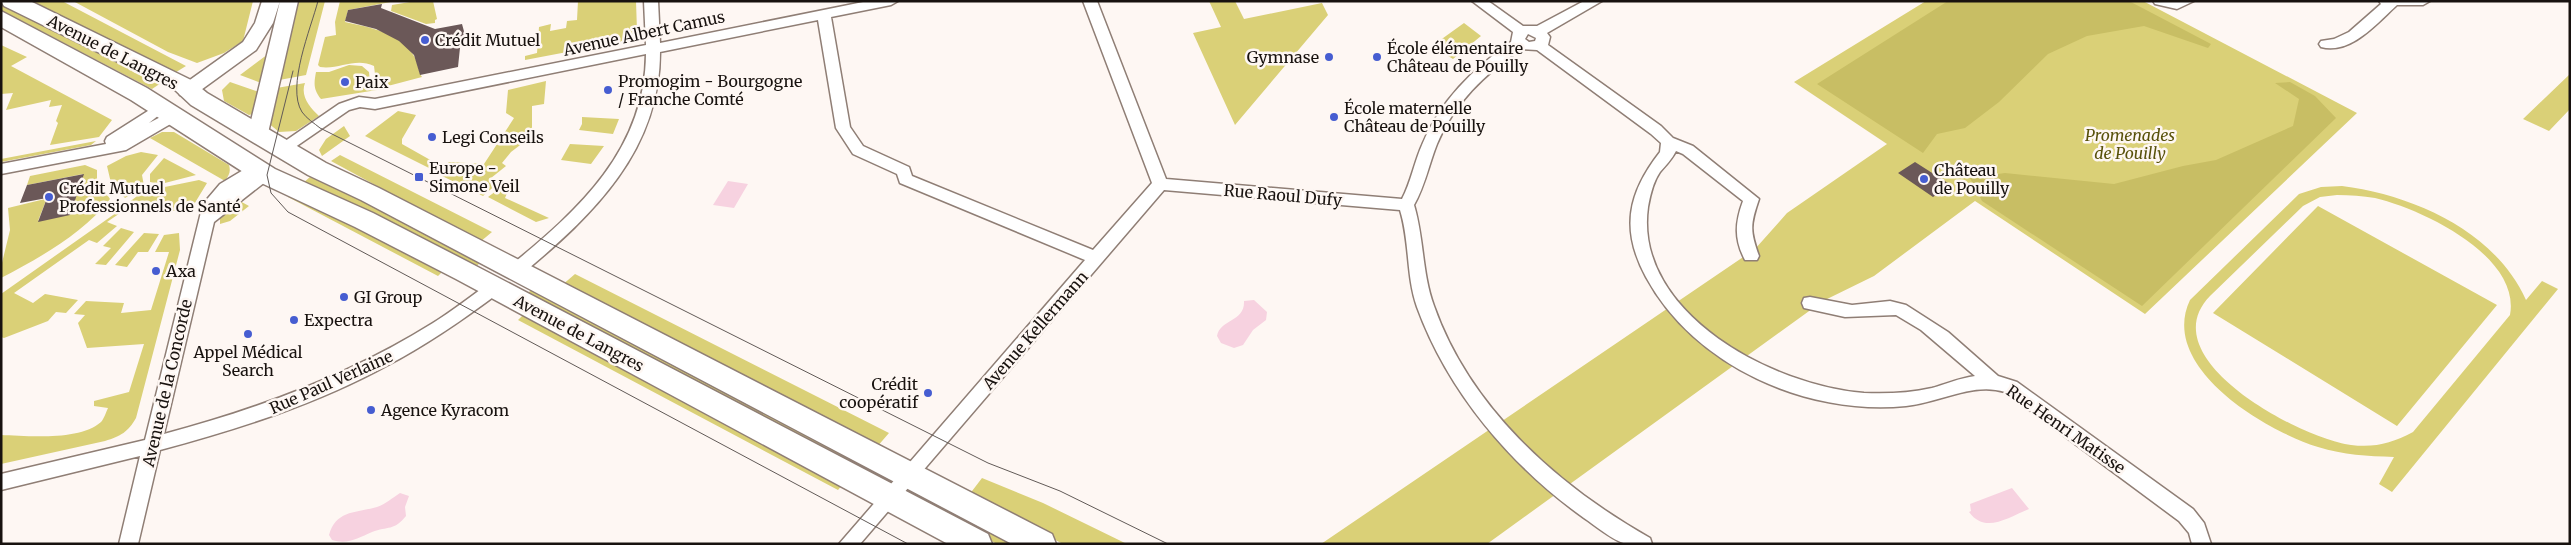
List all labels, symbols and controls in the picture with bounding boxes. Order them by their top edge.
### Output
street label: Avenue Albert Camus [561,6,727,60]
street label: Avenue de Langres [43,10,182,94]
place label: Crédit Mutuel [435,30,540,50]
marker: Crédit Mutuel [419,34,431,46]
place label: École élémentaire Château de Pouilly [1387,38,1529,76]
place label: Gymnase [1247,47,1319,67]
marker: Gymnase [1323,51,1335,63]
marker: École élémentaire Château de Pouilly [1371,51,1383,63]
place label: Promogim - Bourgogne / Franche Comté [618,71,802,109]
place label: Paix [355,72,389,92]
marker: Paix [339,76,351,88]
marker: Promogim - Bourgogne / Franche Comté [602,84,614,96]
place label: École maternelle Château de Pouilly [1344,98,1486,136]
marker: École maternelle Château de Pouilly [1328,111,1340,123]
park label: Promenades de Pouilly [2085,125,2175,163]
place label: Legi Conseils [442,127,544,147]
marker: Legi Conseils [426,131,438,143]
place label: Europe - Simone Veil [429,158,520,196]
place label: Château de Pouilly [1934,160,2010,198]
marker: Europe - Simone Veil [413,171,425,183]
marker: Château de Pouilly [1918,173,1930,185]
place label: Crédit Mutuel Professionnels de Santé [59,178,241,216]
street label: Rue Raoul Dufy [1223,180,1344,210]
marker: Crédit Mutuel Professionnels de Santé [43,191,55,203]
place label: Axa [165,261,196,281]
marker: Axa [150,265,162,277]
street label: Avenue Kellermann [977,266,1092,394]
place label: GI Group [354,287,423,307]
street label: Avenue de Langres [510,290,648,376]
marker: GI Group [338,291,350,303]
street label: Avenue de la Concorde [138,297,196,470]
place label: Expectra [304,310,373,330]
marker: Expectra [288,314,300,326]
marker: Appel Médical Search [242,328,254,340]
place label: Appel Médical Search [192,342,303,380]
street label: Rue Paul Verlaine [266,346,396,418]
place label: Crédit coopératif [839,374,919,412]
street label: Rue Henri Matisse [2003,380,2129,478]
marker: Crédit coopératif [922,387,934,399]
place label: Agence Kyracom [380,400,509,420]
marker: Agence Kyracom [365,404,377,416]

